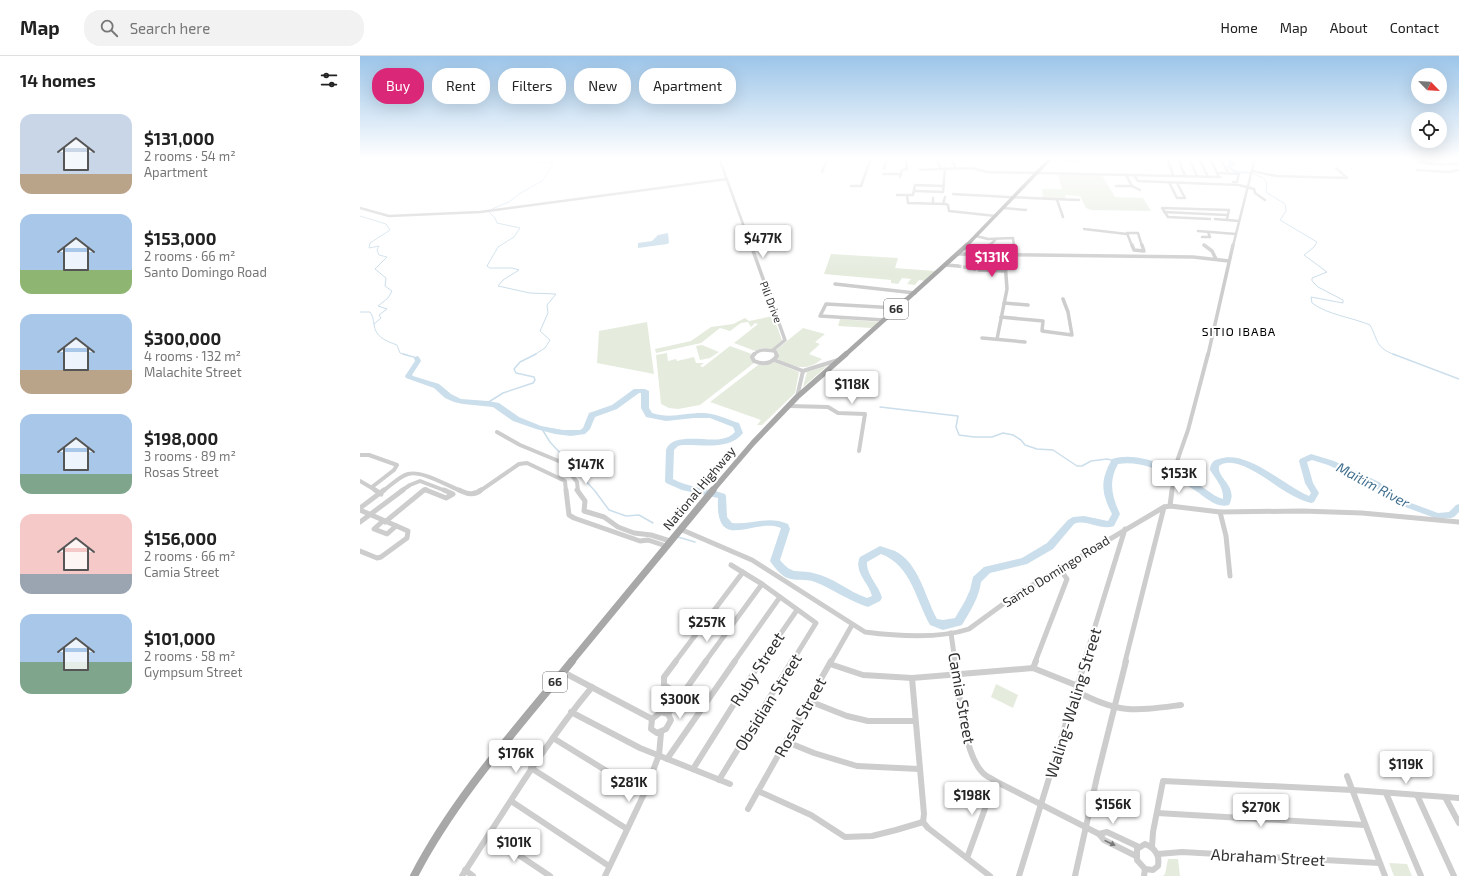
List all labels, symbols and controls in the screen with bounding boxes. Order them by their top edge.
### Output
search box [84,10,364,46]
text: Map [20,16,60,39]
icon: search [98,17,120,39]
text: Search here [130,19,210,37]
text: Home [1221,19,1258,36]
text: Map [1280,19,1308,36]
text: About [1330,19,1368,36]
text: Contact [1390,19,1439,36]
chip: Buy [372,68,424,104]
chip: Rent [432,68,490,104]
chip: Filters [498,68,566,104]
chip: New [574,68,631,104]
chip: Apartment [639,68,736,104]
north arrow [1411,68,1447,104]
map controls [1411,68,1447,148]
icon: filters [318,69,340,91]
text: 14 homes [20,70,96,90]
button: locate [1411,112,1447,148]
text: $131,000 [144,128,214,148]
icon: home [52,130,100,178]
text: 2 rooms · 54 m² [144,148,236,164]
text: Apartment [144,164,208,180]
pin: $477K [735,225,791,259]
text: $153,000 [144,228,217,248]
icon: home [52,230,100,278]
text: $477K [744,230,782,246]
pin: $131K [964,244,1020,278]
text: 2 rooms · 66 m² [144,248,235,264]
text: $131K [975,249,1009,265]
text: Santo Domingo Road [144,264,267,280]
street label: Pili Drive [758,279,785,325]
road number: 66 [884,299,908,319]
district label: SITIO IBABA [1202,324,1276,338]
text: $300,000 [144,328,221,348]
icon: home [52,330,100,378]
text: 4 rooms · 132 m² [144,348,241,364]
text: Malachite Street [144,364,242,380]
pin: $118K [824,371,880,405]
text: $118K [834,376,870,392]
text: $198,000 [144,428,218,448]
icon: home [52,430,100,478]
street label: National Highway [659,443,739,533]
text: 3 rooms · 89 m² [144,448,236,464]
pin: $147K [558,451,614,485]
text: $147K [568,456,604,472]
water label: Maitim River [1334,458,1413,511]
pin: $153K [1151,460,1207,494]
text: Rosas Street [144,464,219,480]
text: $153K [1161,465,1197,481]
text: $156,000 [144,528,217,548]
icon: home [52,530,100,578]
street label: Santo Domingo Road [1000,532,1112,610]
text: 2 rooms · 66 m² [144,548,235,564]
text: Camia Street [144,564,219,580]
pin: $257K [679,609,735,643]
text: $257K [688,614,726,630]
street label: Waling-Waling Street [1041,625,1104,780]
text: $101,000 [144,628,216,648]
street label: Ruby Street [726,628,787,709]
icon: home [52,630,100,678]
text: 2 rooms · 58 m² [144,648,235,664]
street label: Obsidian Street [730,650,805,754]
street label: Camia Street [945,651,980,745]
text: Gympsum Street [144,664,242,680]
road number: 66 [543,672,567,692]
street label: Rosal Street [770,674,829,760]
pin: $300K [652,686,708,720]
text: $300K [660,691,700,707]
pin: $176K [488,740,544,774]
text: $176K [498,745,534,761]
pin: $119K [1378,751,1434,785]
text: $119K [1389,756,1423,772]
pin: $281K [601,769,657,803]
text: $281K [610,774,648,790]
pin: $198K [944,782,1000,816]
text: $198K [953,787,991,803]
pin: $156K [1085,791,1141,825]
pin: $270K [1233,794,1289,828]
text: $156K [1095,796,1131,812]
text: $270K [1242,799,1280,815]
pin: $101K [486,829,542,863]
text: $101K [496,834,532,850]
one-way arrow [1105,840,1116,846]
street label: Abraham Street [1210,844,1326,869]

